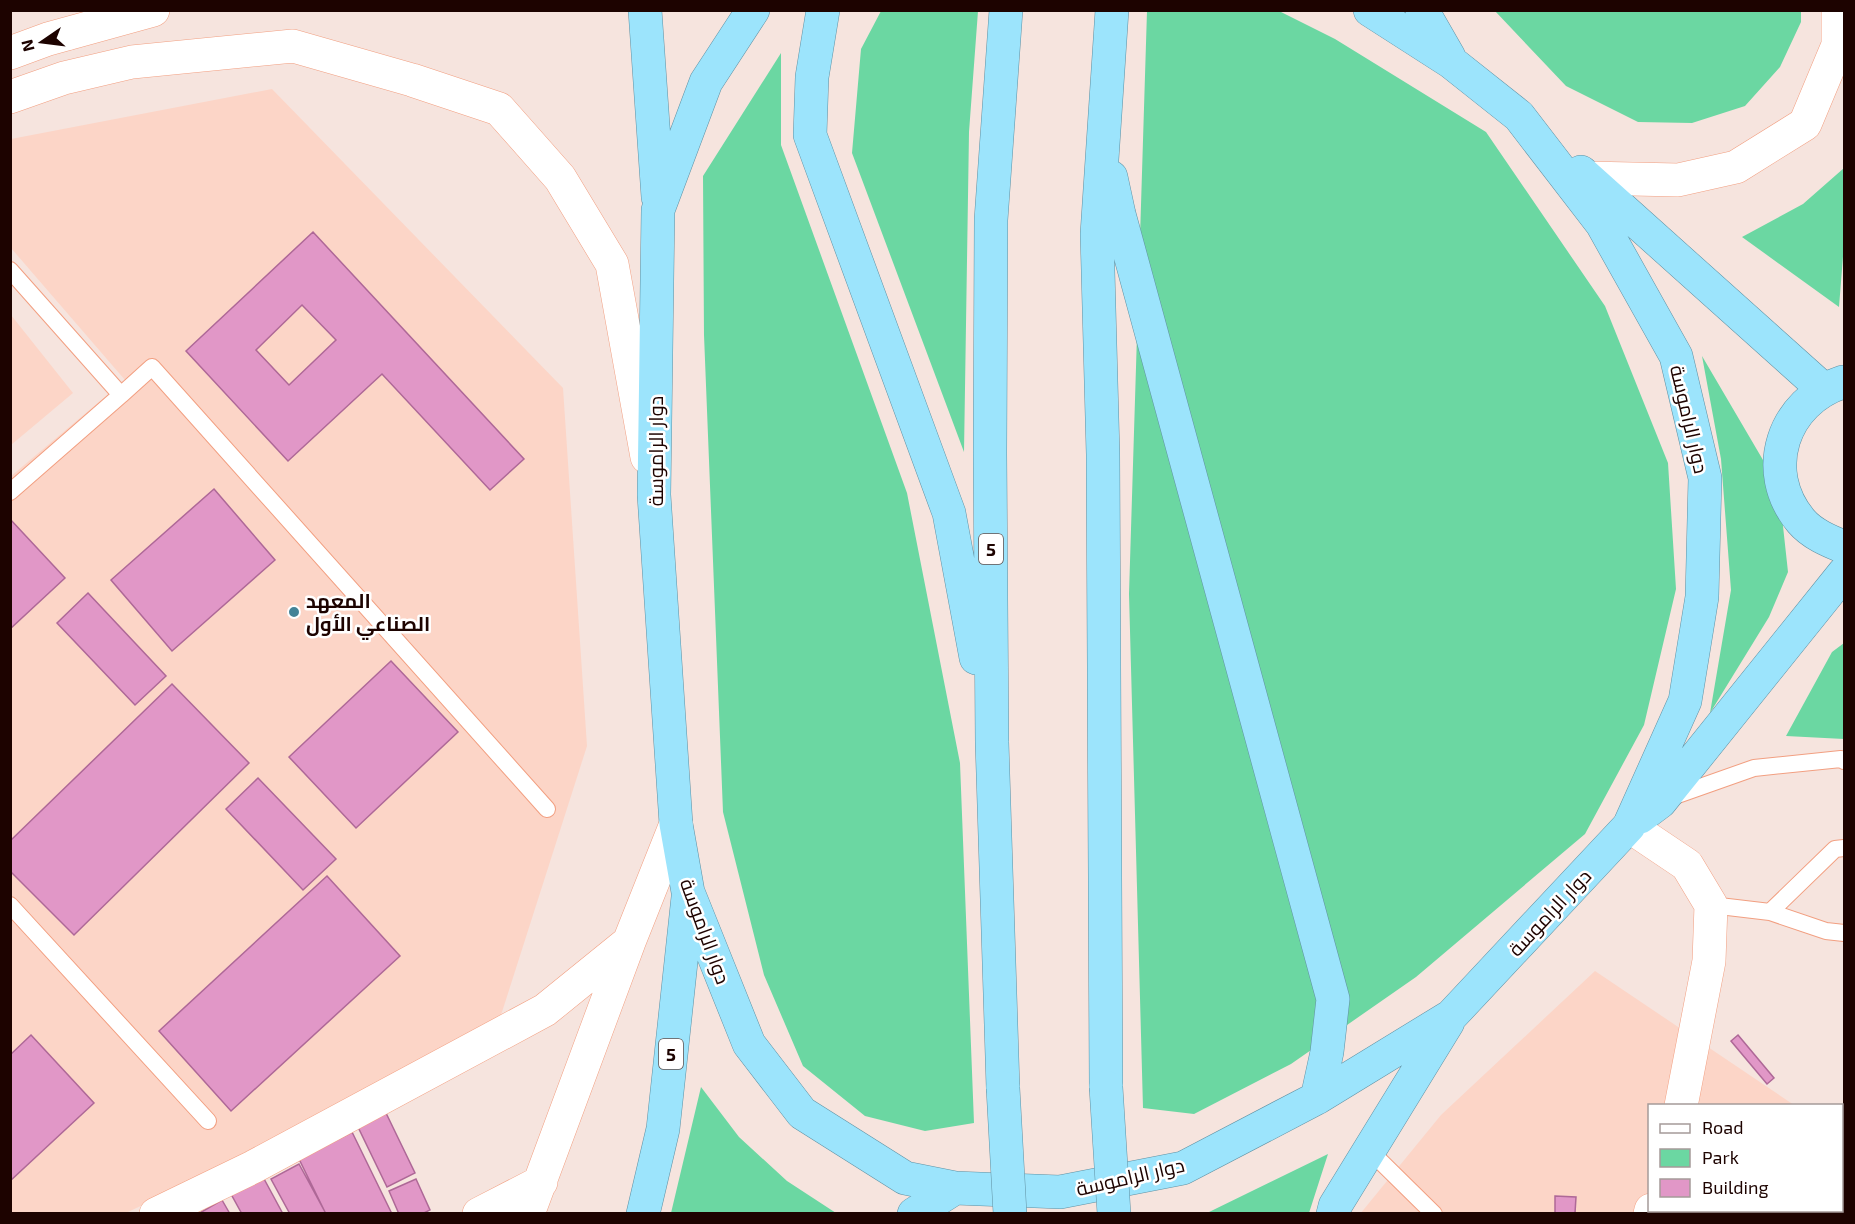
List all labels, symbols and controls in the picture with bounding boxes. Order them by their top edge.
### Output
north arrow [12,12,72,72]
text: N [16,38,38,54]
street label: دوار الراموسة [1665,363,1714,476]
street label: دوار الراموسة [643,396,668,506]
road number: 5 [979,534,1003,564]
place label: المعهد الصناعي الأول [306,588,430,640]
marker: المعهد الصناعي الأول [287,605,301,619]
street label: دوار الراموسة [1503,863,1596,961]
street label: دوار الراموسة [675,875,736,987]
road number: 5 [659,1039,683,1069]
legend [1648,1104,1843,1212]
text: Road [1702,1116,1743,1138]
text: Park [1702,1146,1739,1168]
street label: دوار الراموسة [1074,1152,1187,1201]
text: Building [1702,1176,1769,1198]

